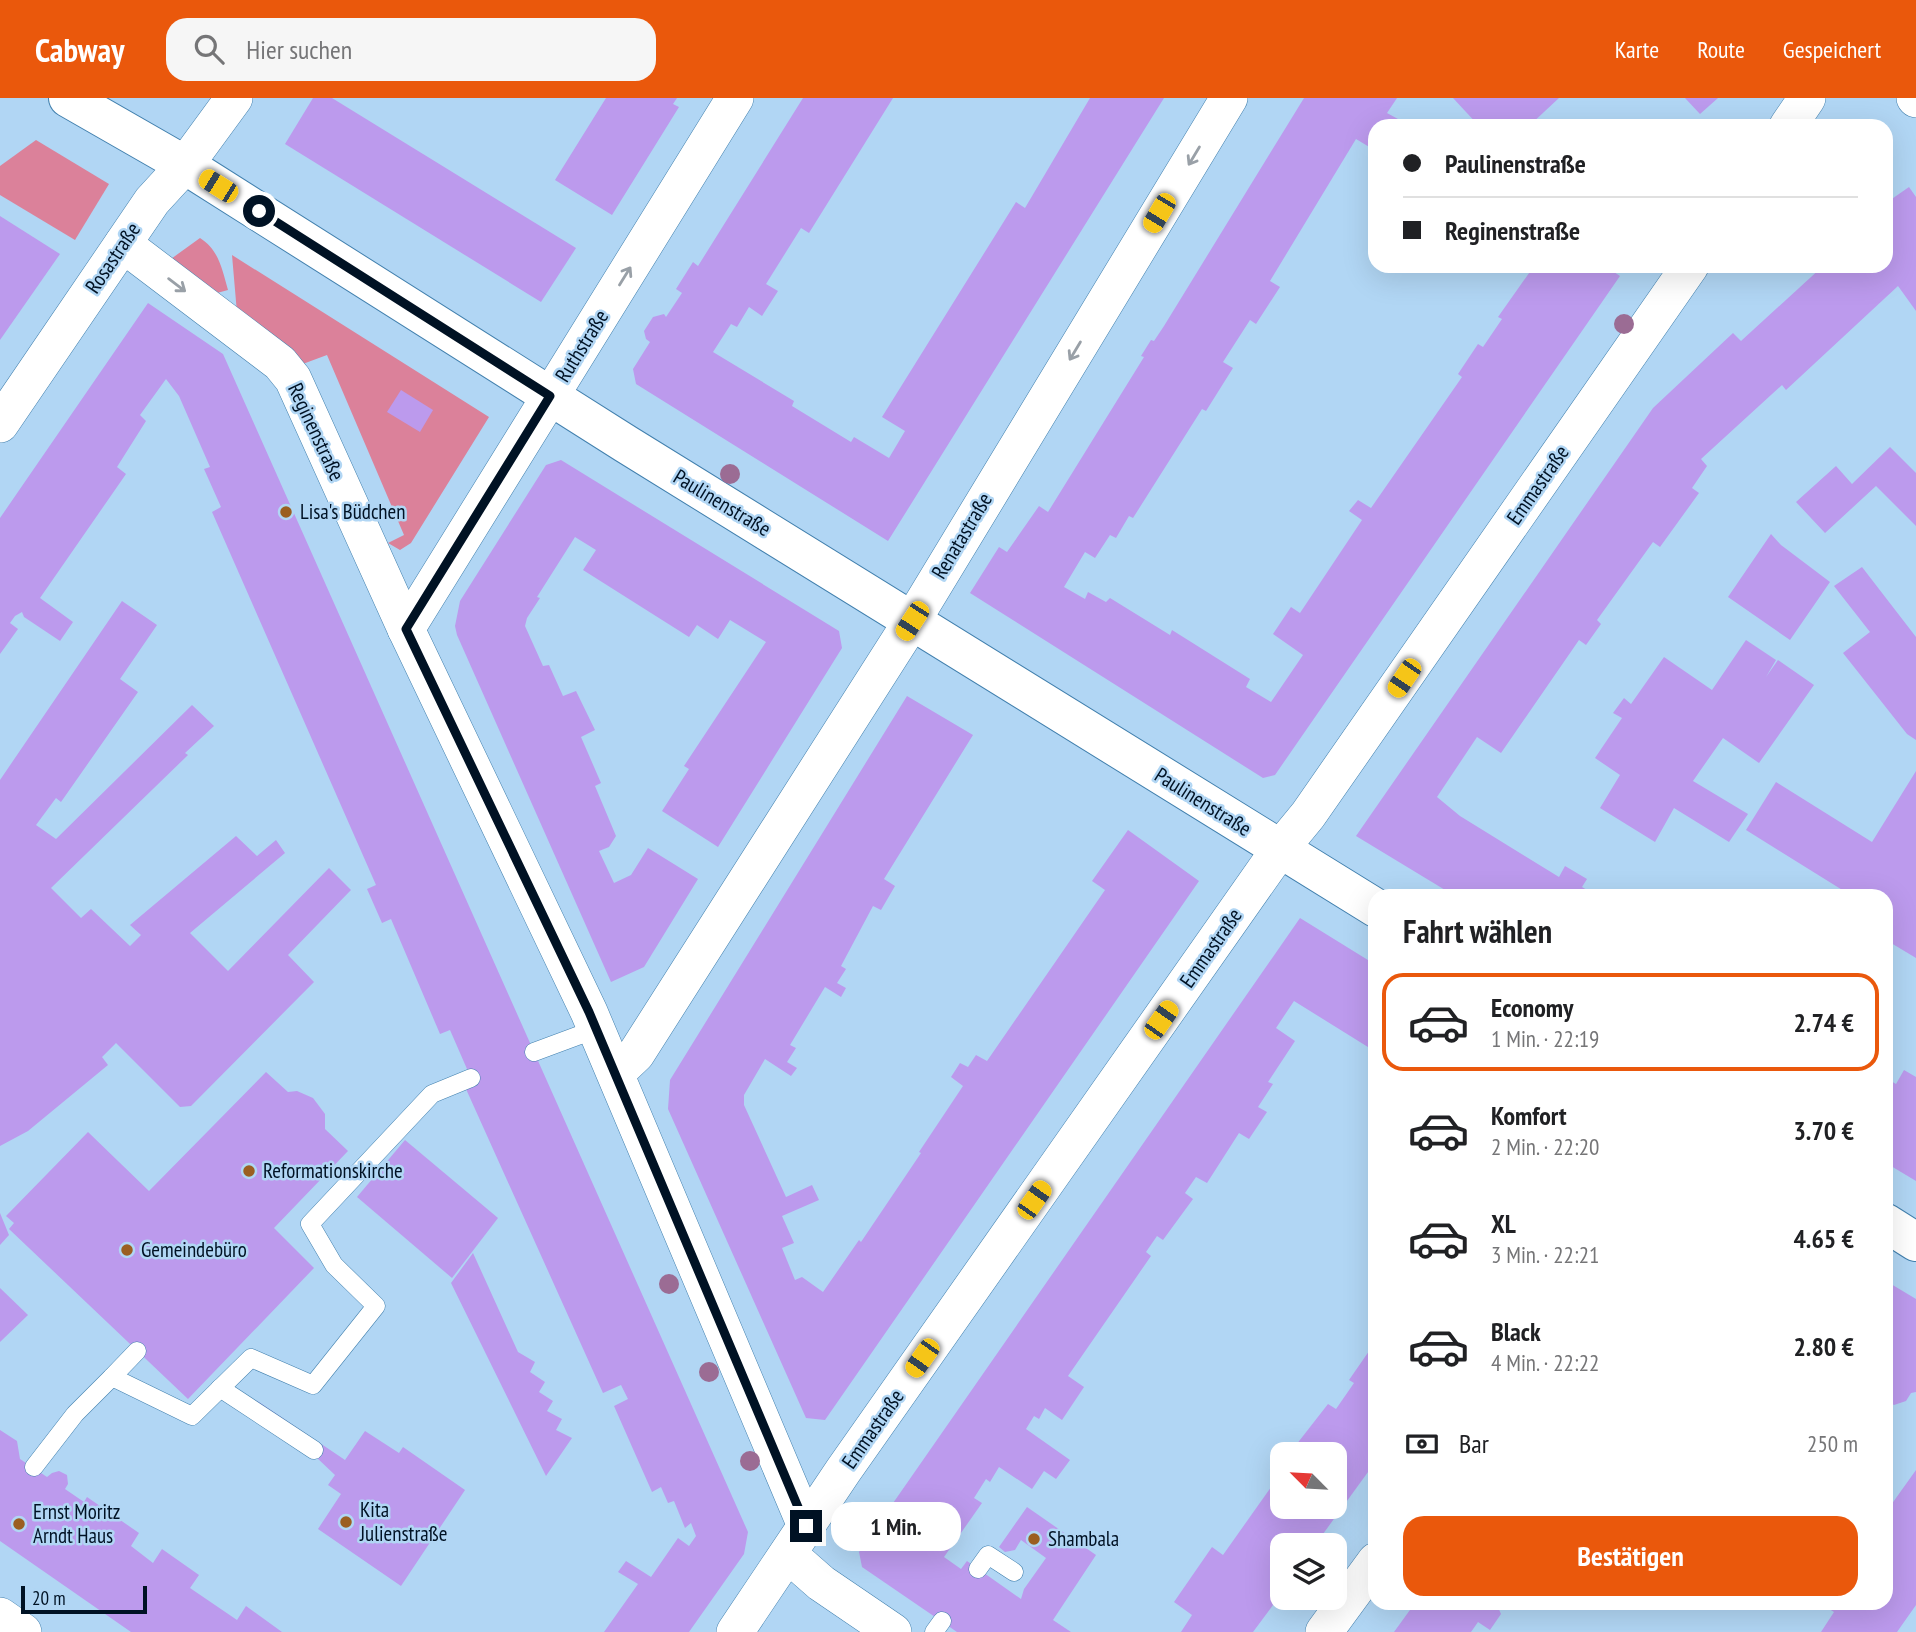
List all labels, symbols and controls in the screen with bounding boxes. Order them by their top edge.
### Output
search box [166,18,656,81]
text: Cabway [35,28,124,71]
icon: search [190,30,228,68]
text: Hier suchen [246,33,352,66]
text: Karte [1615,34,1659,65]
text: Route [1697,34,1745,65]
text: Gespeichert [1783,34,1881,65]
one-way arrow [1186,146,1200,166]
text: Paulinenstraße [1445,147,1586,180]
car [195,166,242,206]
car [1140,190,1179,236]
route start [243,195,275,227]
text: Reginenstraße [1445,214,1580,247]
street label: Rosastraße [79,217,146,298]
one-way arrow [618,267,633,286]
one-way arrow [168,277,186,292]
street label: Ruthstraße [549,305,614,387]
one-way arrow [1068,340,1082,360]
street label: Reginenstraße [282,379,351,485]
street label: Emmastraße [1501,440,1575,530]
street label: Paulinenstraße [669,463,776,542]
street label: Renatastraße [925,488,998,584]
place label: Lisa's Büdchen [300,498,406,525]
marker: Lisa's Büdchen [278,504,294,520]
car [892,598,933,644]
car [1384,655,1425,701]
street label: Paulinenstraße [1150,761,1257,842]
street label: Emmastraße [1174,903,1248,993]
text: Fahrt wählen [1403,910,1552,952]
icon: car [1407,991,1470,1054]
text: Economy [1491,991,1573,1024]
car [1141,997,1182,1043]
text: 2.74 € [1793,1006,1854,1039]
text: 1 Min. · 22:19 [1491,1024,1599,1053]
icon: car [1407,1099,1470,1162]
text: Komfort [1491,1099,1567,1132]
text: 3.70 € [1793,1114,1854,1147]
text: 2 Min. · 22:20 [1491,1132,1599,1161]
place label: Reformationskirche [263,1157,403,1184]
marker: Reformationskirche [241,1163,257,1179]
car [1014,1177,1055,1223]
icon: car [1407,1207,1470,1270]
text: XL [1491,1207,1516,1240]
text: 4.65 € [1793,1222,1854,1255]
place label: Gemeindebüro [141,1236,247,1263]
text: 3 Min. · 22:21 [1491,1240,1599,1269]
marker: Gemeindebüro [119,1242,135,1258]
icon: car [1407,1315,1470,1378]
text: Black [1491,1315,1541,1348]
text: 2.80 € [1793,1330,1854,1363]
car [902,1335,943,1381]
text: 4 Min. · 22:22 [1491,1348,1599,1377]
street label: Emmastraße [836,1384,910,1474]
icon: cash [1403,1425,1441,1463]
text: Bar [1459,1427,1489,1460]
text: 250 m [1807,1429,1858,1458]
north arrow [1270,1442,1348,1519]
map controls [1270,1442,1347,1610]
place label: Kita Julienstraße [359,1496,447,1547]
place label: Ernst Moritz Arndt Haus [33,1498,120,1549]
callout: 1 Min. [830,1502,960,1550]
route end [790,1510,822,1542]
text: 1 Min. [870,1512,922,1541]
marker: Kita Julienstraße [338,1514,354,1530]
marker: Ernst Moritz Arndt Haus [11,1516,27,1532]
button: Bestätigen [1403,1516,1858,1596]
place label: Shambala [1048,1525,1119,1552]
marker: Shambala [1026,1531,1042,1547]
button: layers [1270,1533,1347,1610]
scale bar [21,1583,147,1615]
text: 20 m [32,1586,66,1610]

